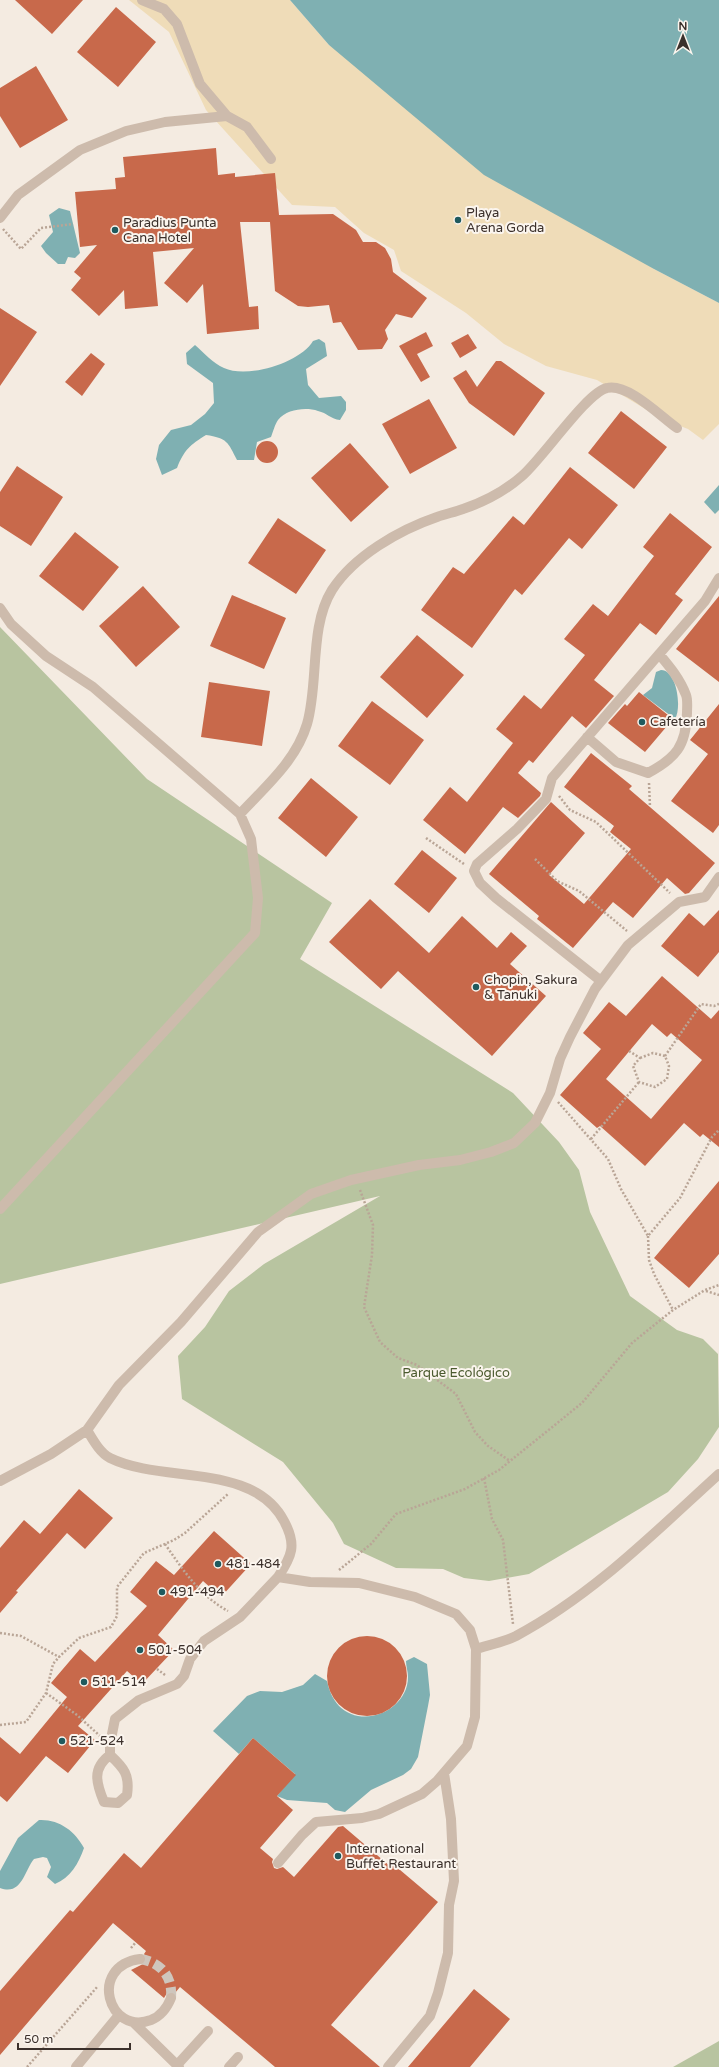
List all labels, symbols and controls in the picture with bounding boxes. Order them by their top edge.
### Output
north arrow [663,16,703,56]
text: N [679,20,687,33]
place label: Playa Arena Gorda [466,205,544,236]
place label: Paradius Punta Cana Hotel [123,215,217,246]
marker: Playa Arena Gorda [453,215,463,225]
marker: Paradius Punta Cana Hotel [110,225,120,235]
place label: Cafetería [650,714,706,730]
marker: Cafetería [637,717,647,727]
place label: Chopin, Sakura & Tanuki [484,972,578,1003]
marker: Chopin, Sakura & Tanuki [471,982,481,992]
park label: Parque Ecológico [402,1365,510,1381]
place label: 481-484 [226,1556,280,1572]
marker: 481-484 [213,1559,223,1569]
place label: 491-494 [170,1584,224,1600]
marker: 491-494 [157,1587,167,1597]
place label: 501-504 [148,1642,202,1658]
marker: 501-504 [135,1645,145,1655]
place label: 511-514 [92,1674,146,1690]
marker: 511-514 [79,1677,89,1687]
place label: 521-524 [70,1733,124,1749]
marker: 521-524 [57,1736,67,1746]
place label: International Buffet Restaurant [346,1841,456,1872]
marker: International Buffet Restaurant [333,1851,343,1861]
scale bar [18,2025,130,2051]
text: 50 m [24,2032,53,2046]

